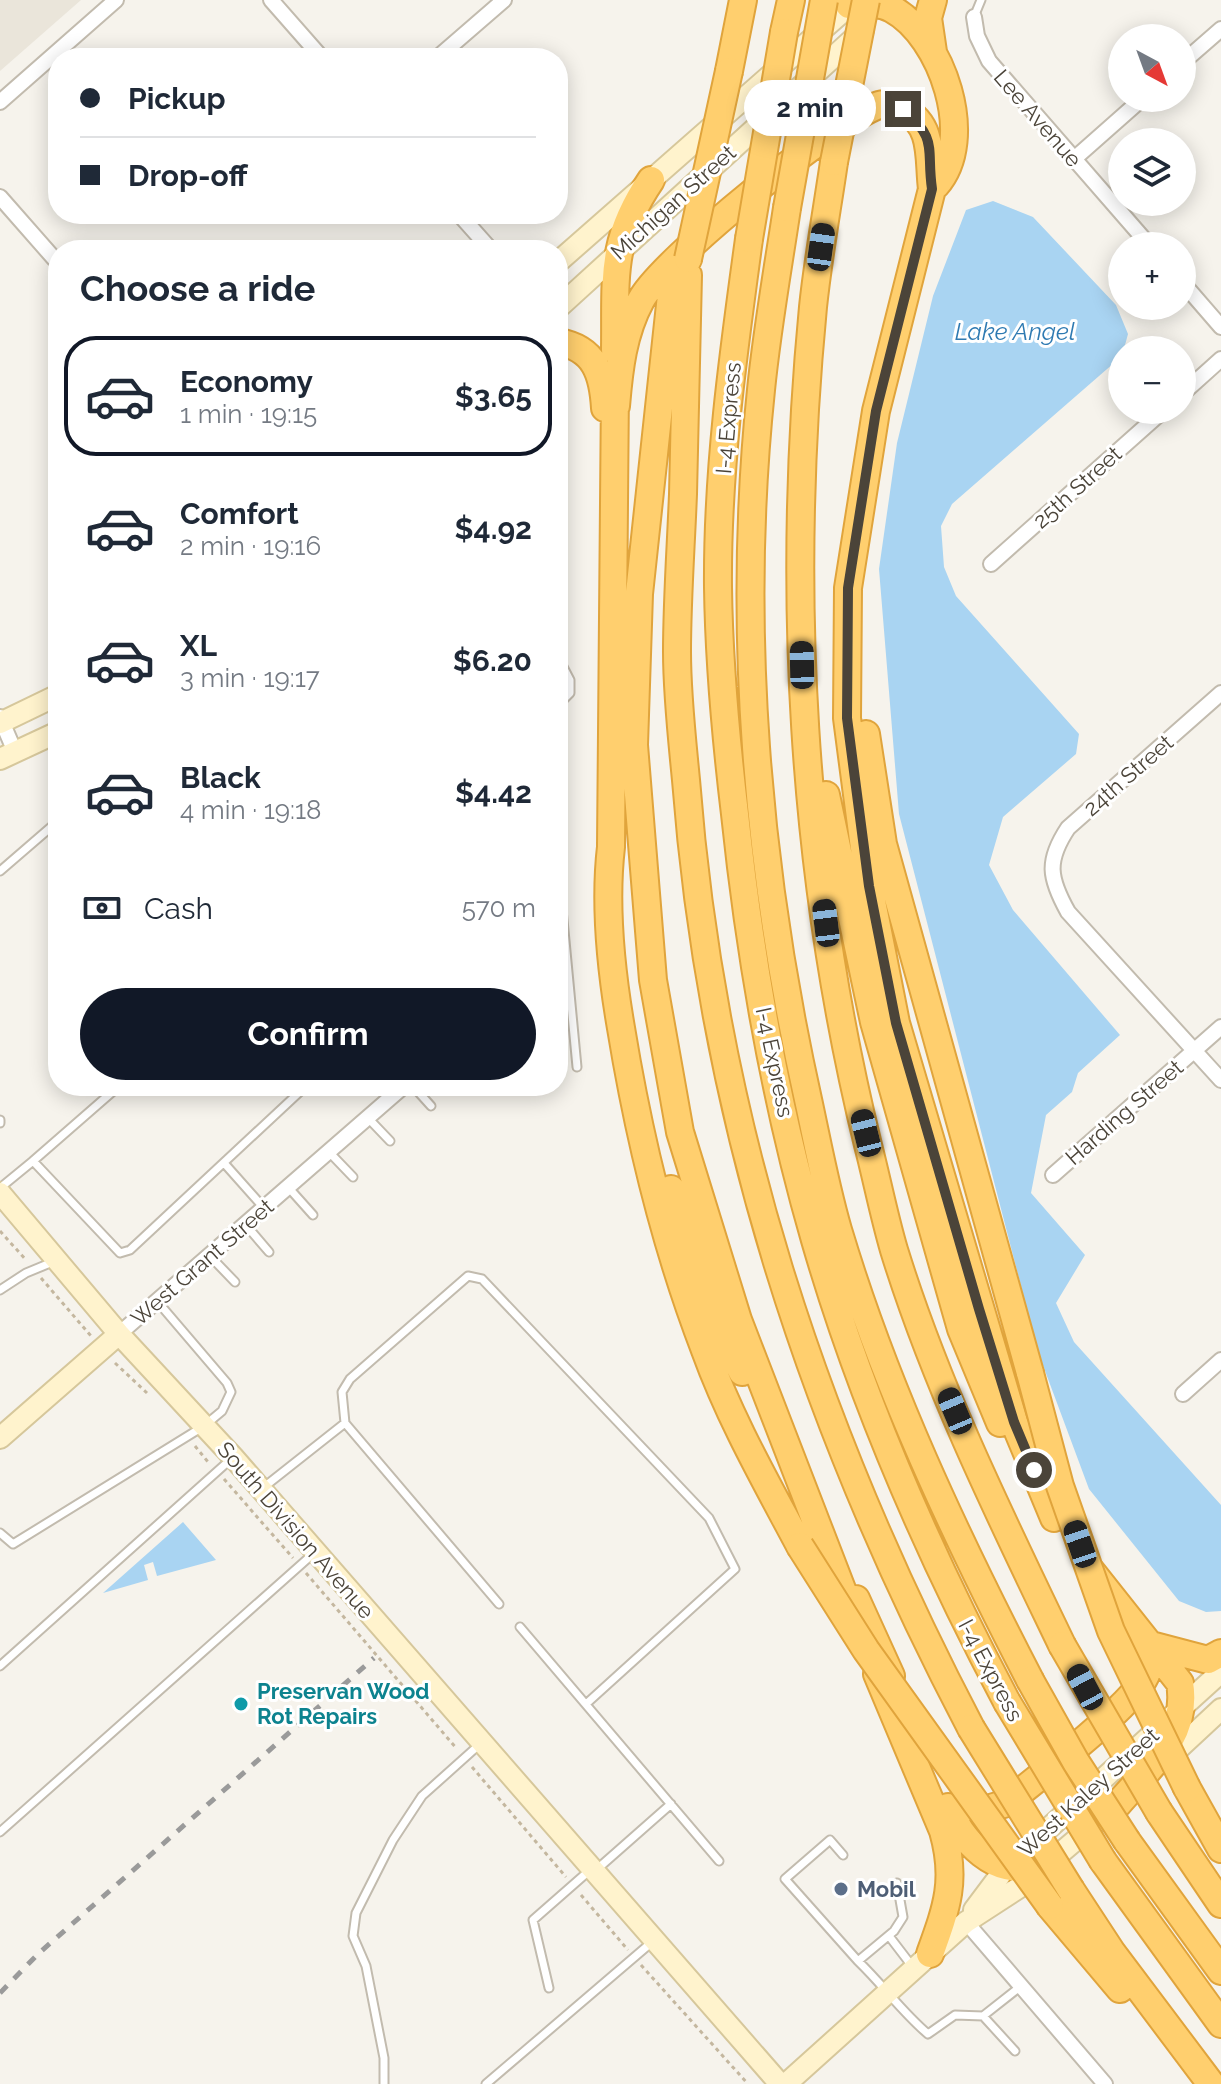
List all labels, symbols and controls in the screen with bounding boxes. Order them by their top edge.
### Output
north arrow [1108,24,1196,112]
map controls [1108,24,1196,424]
street label: Lee Avenue [989,64,1087,172]
text: Pickup [128,81,226,116]
callout: 2 min [743,81,875,137]
route end [885,91,921,127]
text: 2 min [776,93,844,123]
button: layers [1108,128,1196,216]
street label: Michigan Street [605,139,741,265]
text: Drop-off [128,158,248,193]
car [806,222,836,272]
button: + [1108,232,1196,320]
text: Choose a ride [80,267,315,309]
water label: Lake Angel [955,317,1075,346]
button: − [1108,336,1196,424]
icon: car [84,360,156,432]
street label: I-4 Express [710,361,746,475]
text: Economy [180,364,313,399]
text: $3.65 [455,379,532,414]
text: 1 min · 19:15 [180,399,317,429]
street label: 25th Street [1027,440,1127,534]
icon: car [84,492,156,564]
text: Comfort [180,496,299,531]
text: $4.92 [455,511,532,546]
text: 2 min · 19:16 [180,531,321,561]
icon: car [84,624,156,696]
text: XL [180,628,217,663]
car [790,641,814,689]
text: $6.20 [453,643,532,678]
text: 3 min · 19:17 [180,663,320,693]
street label: 24th Street [1078,729,1179,821]
icon: car [84,756,156,828]
text: Black [180,760,261,795]
text: $4.42 [455,775,532,810]
text: 4 min · 19:18 [180,795,322,825]
icon: cash [80,886,124,930]
text: Cash [144,891,213,926]
text: 570 m [462,893,536,923]
car [811,898,841,948]
button: Confirm [80,988,536,1080]
street label: I-4 Express [751,1005,799,1119]
street label: Harding Street [1060,1054,1188,1170]
car [849,1107,883,1159]
street label: West Grant Street [125,1193,279,1331]
car [935,1384,975,1438]
street label: South Division Avenue [212,1436,380,1624]
route start [1016,1452,1052,1488]
car [1061,1517,1099,1571]
street label: I-4 Express [953,1615,1029,1725]
car [1063,1660,1107,1714]
place label: Preservan Wood Rot Repairs [257,1678,430,1729]
marker: Preservan Wood Rot Repairs [232,1695,250,1713]
street label: West Kaley Street [1012,1721,1164,1862]
place label: Mobil [857,1876,917,1902]
marker: Mobil [832,1880,850,1898]

